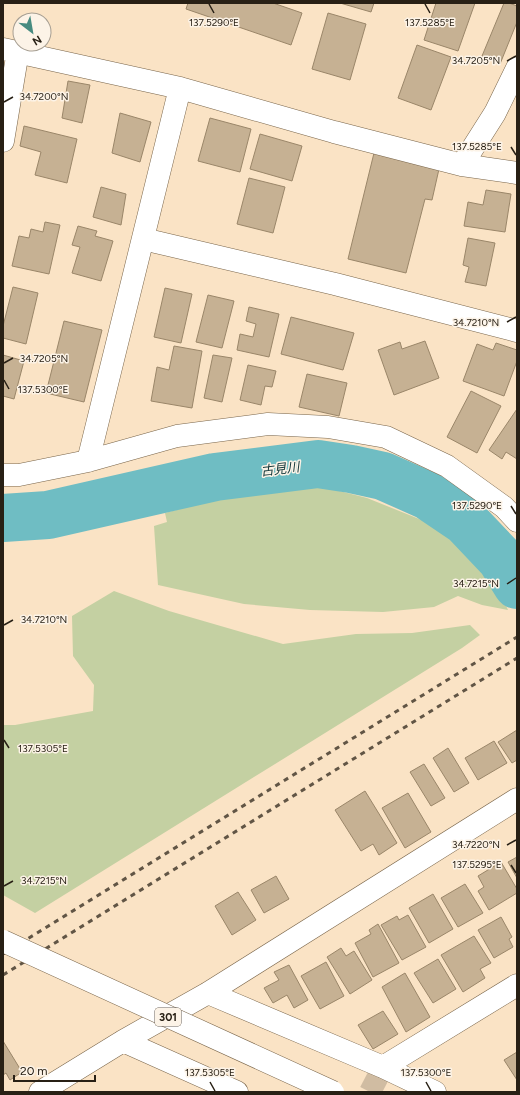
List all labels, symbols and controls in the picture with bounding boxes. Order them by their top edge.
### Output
north arrow [12,12,52,52]
text: 137.5290°E [189,16,239,29]
text: 137.5285°E [405,16,455,29]
text: N [30,32,44,48]
text: 34.7205°N [452,54,500,67]
text: 34.7200°N [20,90,68,103]
text: 137.5285°E [452,140,502,153]
text: 34.7210°N [453,316,499,329]
text: 34.7205°N [20,352,68,365]
text: 137.5300°E [18,383,68,396]
water label: 古見川 [260,459,302,479]
text: 137.5290°E [452,499,502,512]
text: 34.7215°N [453,577,499,590]
text: 34.7210°N [21,613,67,626]
text: 137.5305°E [18,742,68,755]
text: 34.7220°N [452,838,500,851]
text: 137.5295°E [452,858,502,871]
text: 34.7215°N [21,874,67,887]
road number: 301 [155,1008,181,1026]
scale bar [14,1057,95,1083]
text: 20 m [20,1064,48,1078]
text: 137.5305°E [185,1066,235,1079]
text: 137.5300°E [401,1066,451,1079]

